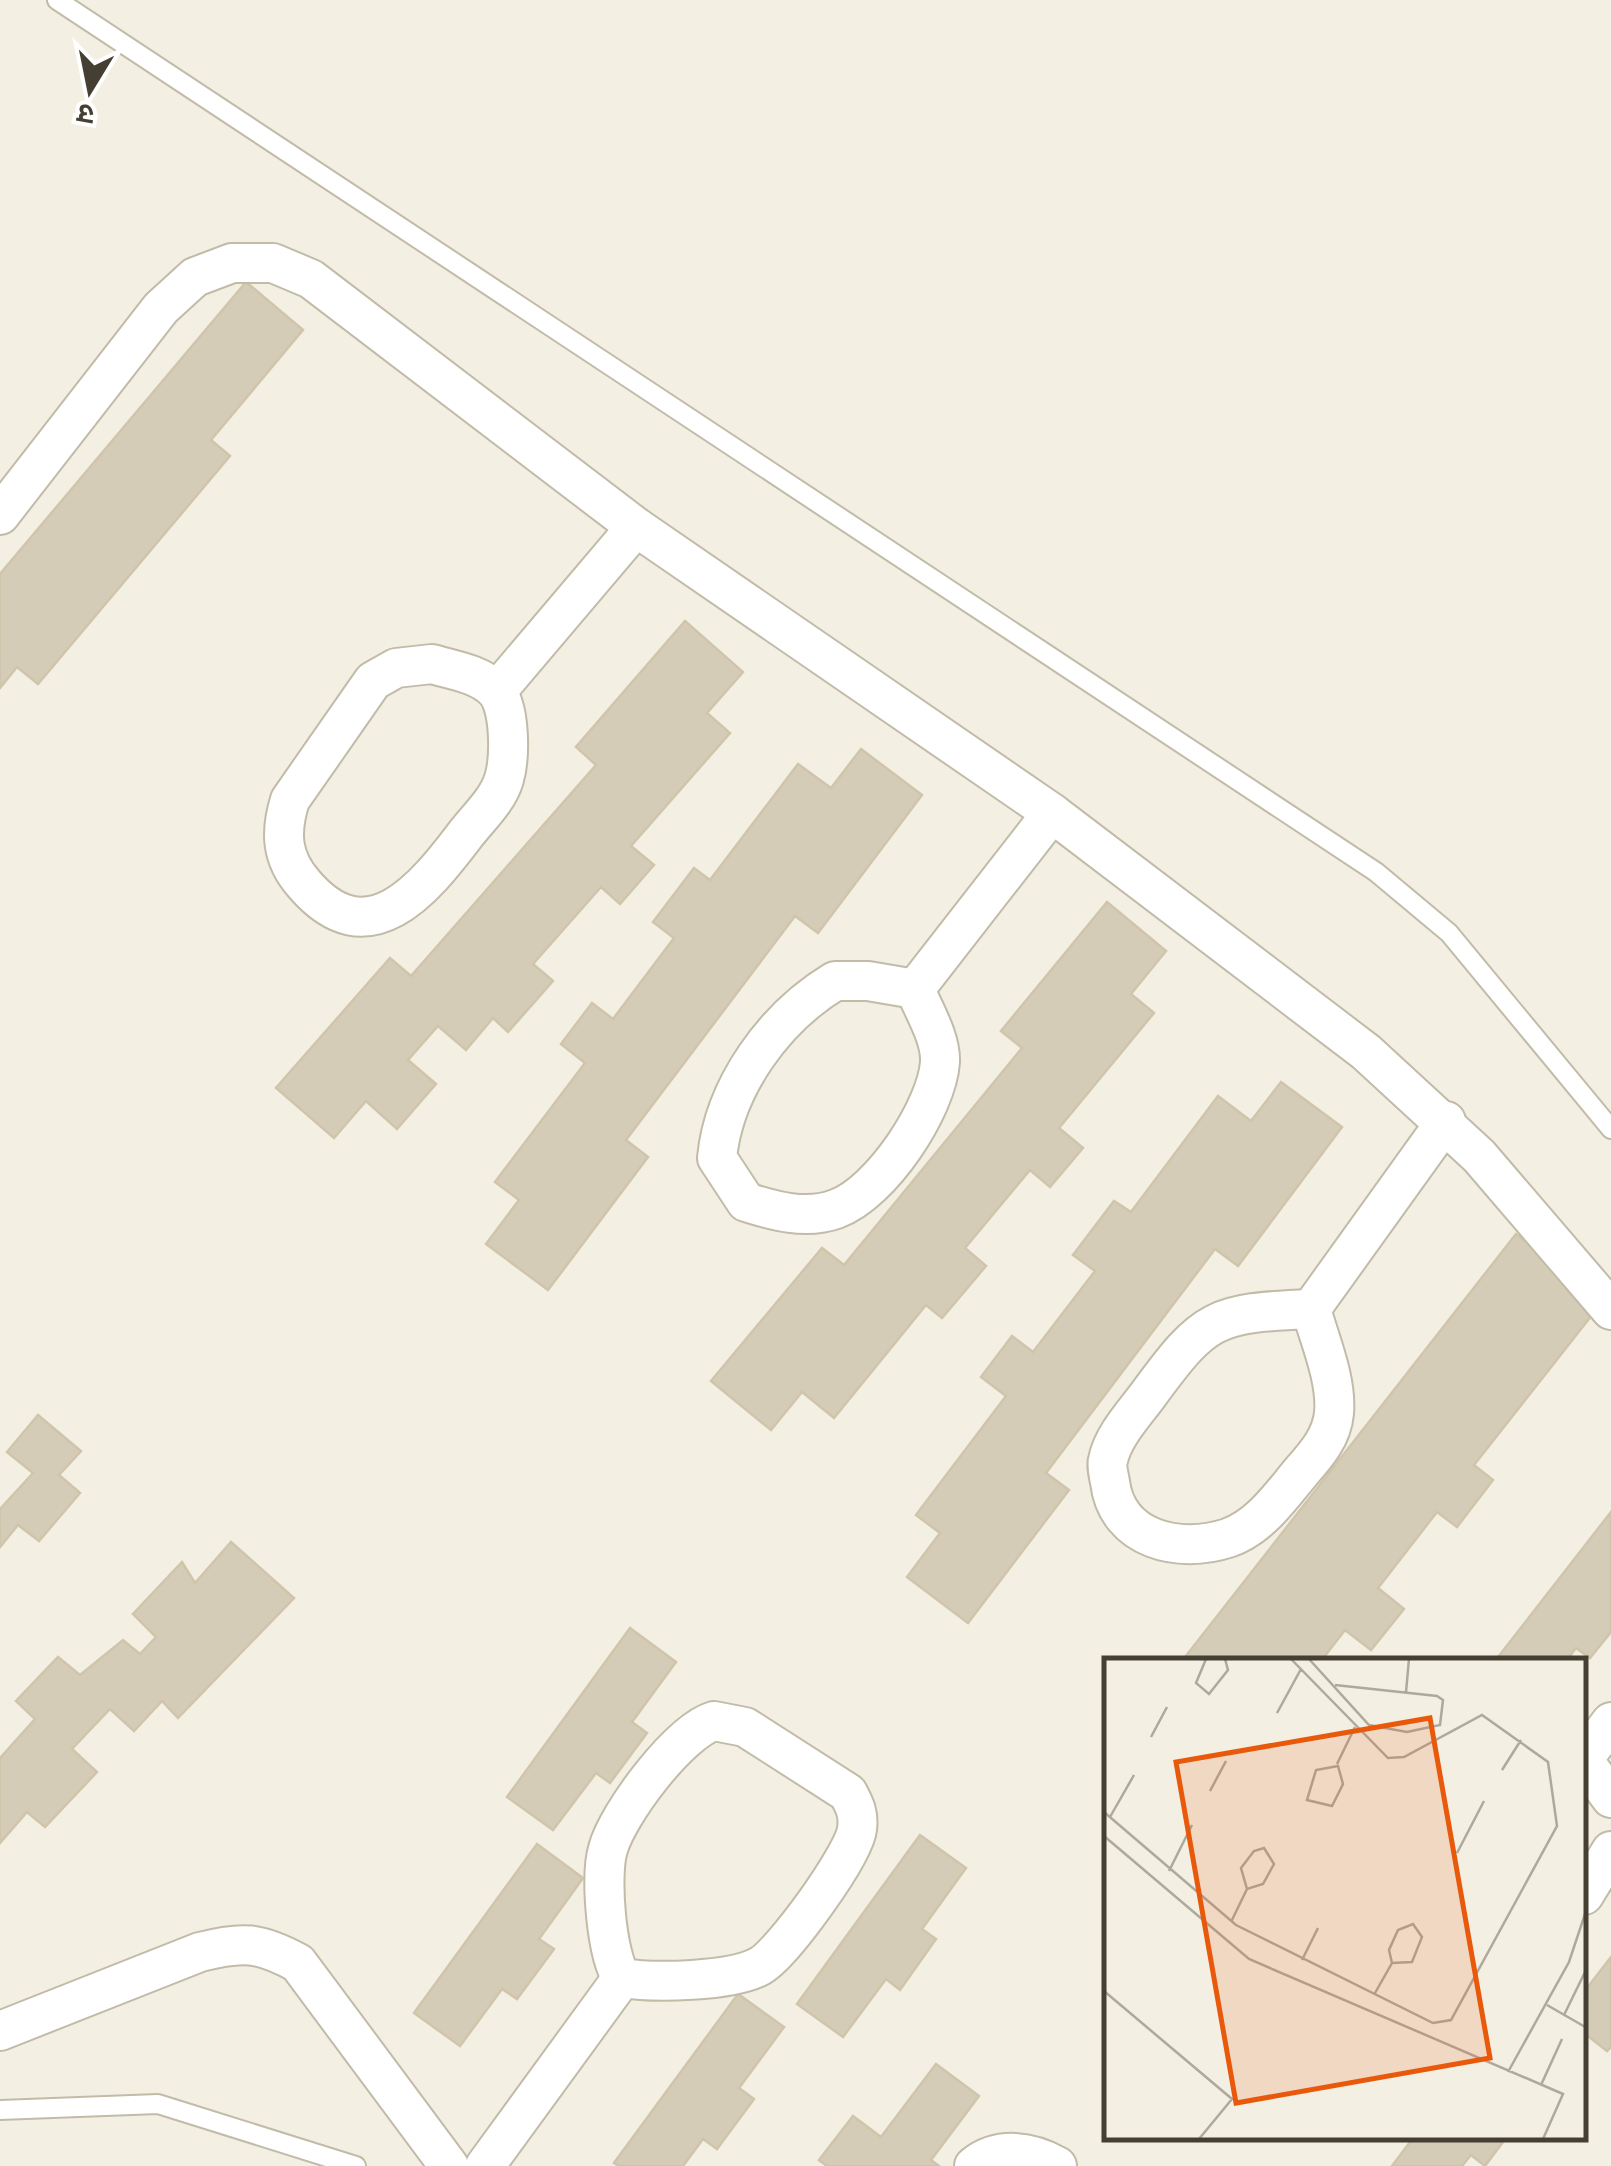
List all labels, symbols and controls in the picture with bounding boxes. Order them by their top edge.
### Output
north arrow [40,40,140,140]
text: उ [74,96,97,132]
inset map [1104,1658,1586,2141]

